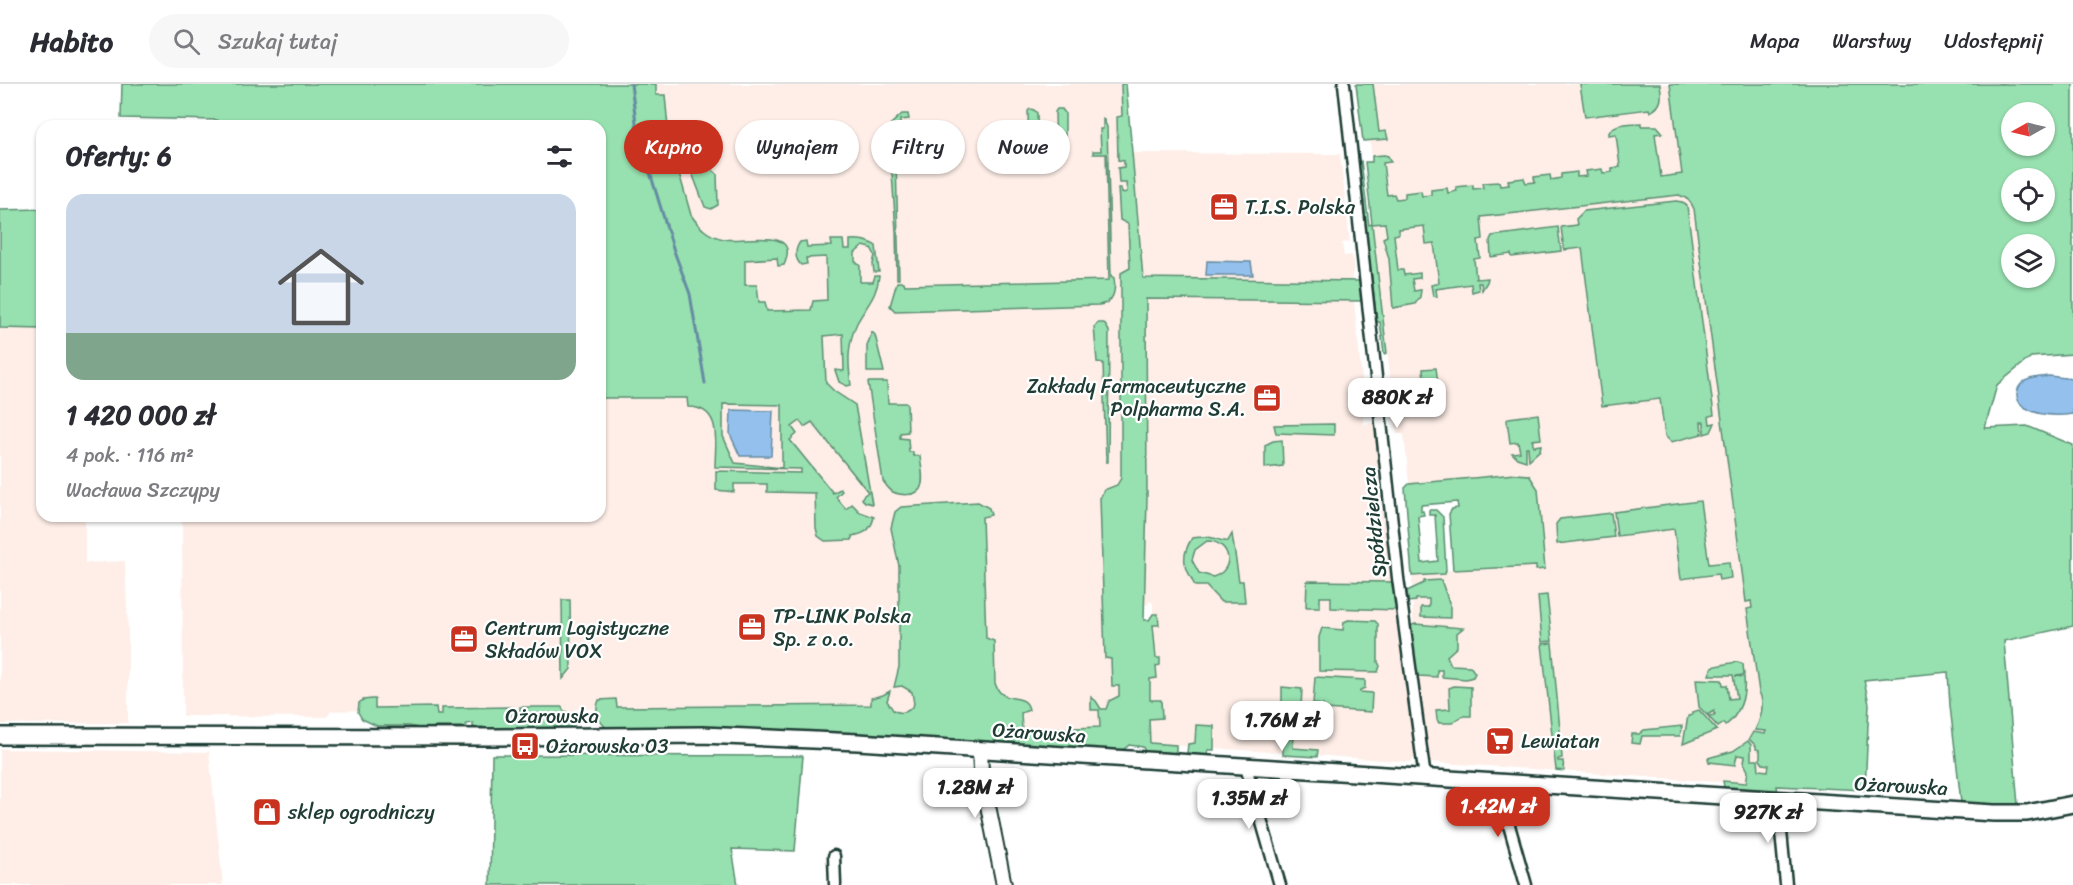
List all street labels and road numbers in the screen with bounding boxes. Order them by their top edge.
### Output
street label: Spółdzielcza [1351,465,1397,579]
street label: Ożarowska [505,699,599,734]
street label: Ożarowska [991,712,1087,754]
street label: Ożarowska [1853,766,1949,806]

